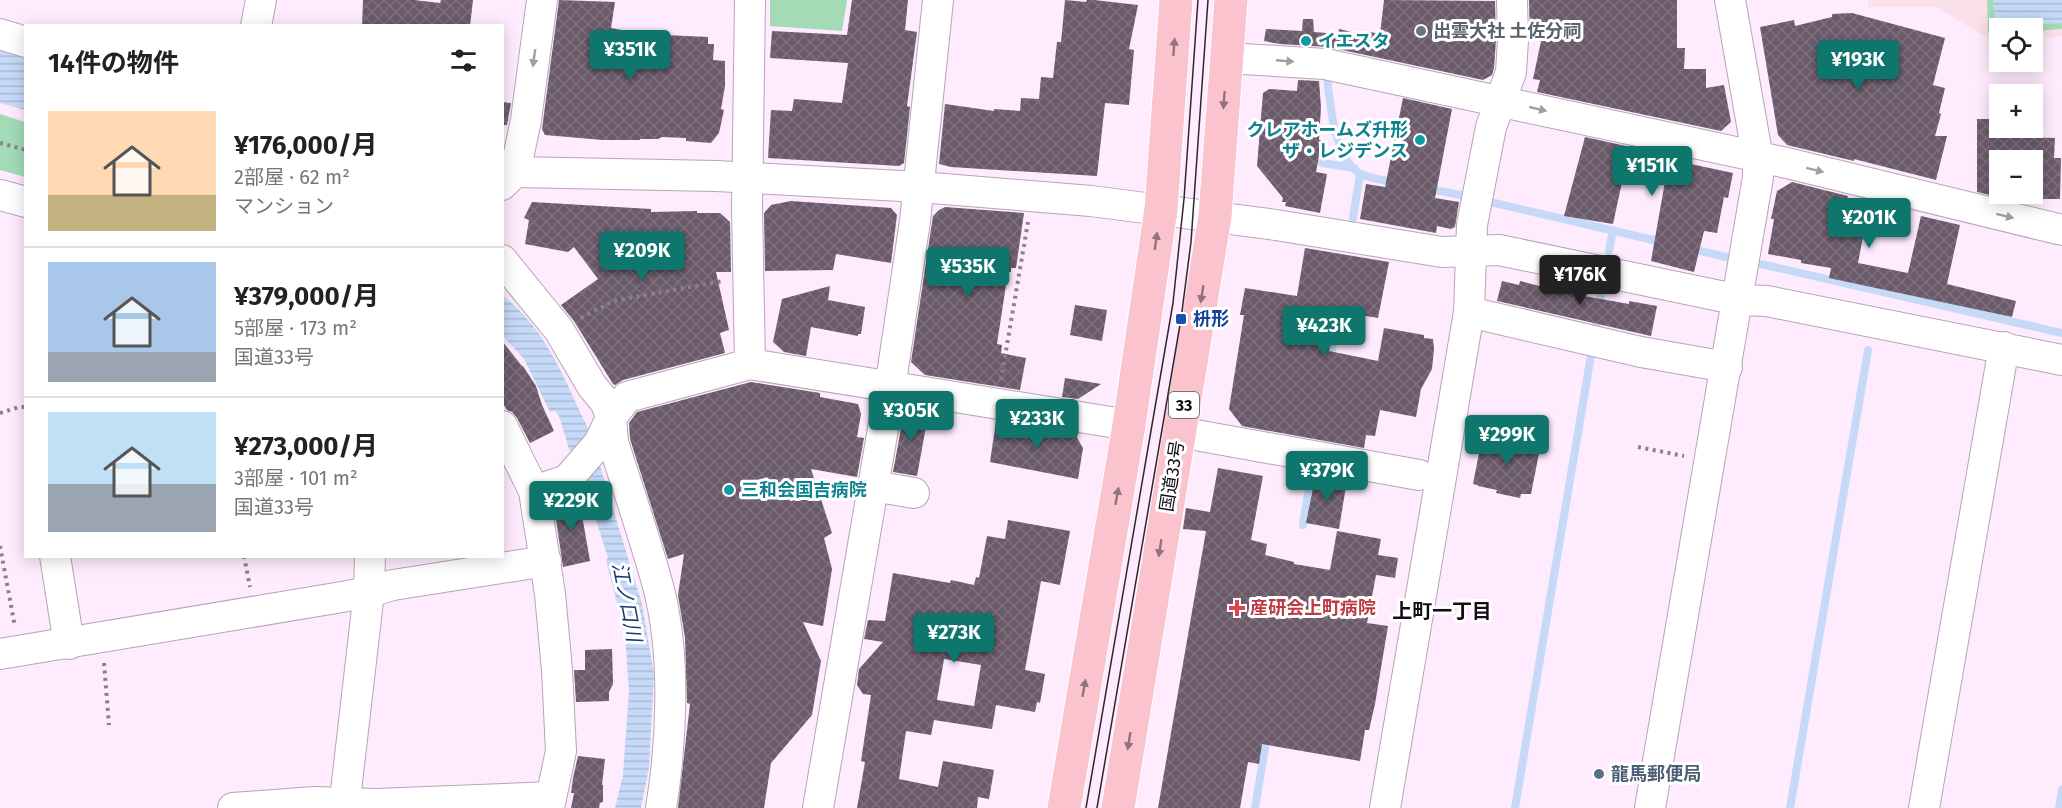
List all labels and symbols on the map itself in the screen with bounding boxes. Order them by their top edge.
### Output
place label: 出雲大社 土佐分祠 [1433,20,1581,42]
marker: 出雲大社 土佐分祠 [1414,24,1428,38]
pin: ¥351K [588,30,672,81]
place label: イエスタ [1318,30,1390,52]
marker: イエスタ [1299,34,1313,48]
one-way arrow [1169,37,1178,56]
pin: ¥193K [1816,40,1900,91]
one-way arrow [530,49,539,68]
one-way arrow [1276,56,1295,66]
one-way arrow [1219,91,1228,110]
one-way arrow [1529,105,1548,115]
place label: クレアホームズ升形 ザ・レジデンス [1247,119,1408,162]
marker: クレアホームズ升形 ザ・レジデンス [1413,133,1427,147]
pin: ¥151K [1610,146,1694,197]
one-way arrow [1806,166,1824,176]
pin: ¥201K [1827,198,1911,249]
one-way arrow [1995,212,2014,221]
pin: ¥209K [600,231,684,282]
one-way arrow [1152,231,1161,250]
pin: ¥535K [926,247,1010,298]
pin: ¥176K [1538,255,1622,306]
one-way arrow [1197,285,1206,304]
pin: ¥423K [1282,306,1366,357]
place label: 枡形 [1193,308,1229,330]
marker: 枡形 [1174,312,1188,326]
pin: ¥305K [869,391,953,442]
road number: 33 [1169,392,1199,418]
pin: ¥233K [995,399,1079,450]
pin: ¥299K [1465,415,1549,466]
street label: 国道33号 [1156,439,1188,513]
pin: ¥379K [1285,451,1369,502]
place label: 三和会国吉病院 [741,479,867,501]
pin: ¥229K [529,481,613,532]
marker: 三和会国吉病院 [722,483,736,497]
one-way arrow [1113,486,1122,505]
one-way arrow [1156,539,1165,558]
water label: 江ノ口川 [608,560,647,646]
place label: 産研会上町病院 [1250,597,1376,619]
marker: 産研会上町病院 [1228,599,1246,617]
district label: 上町一丁目 [1392,599,1492,623]
pin: ¥273K [912,613,996,664]
one-way arrow [1080,679,1089,698]
one-way arrow [1124,732,1133,751]
place label: 龍馬郵便局 [1611,763,1701,785]
marker: 龍馬郵便局 [1592,767,1606,781]

